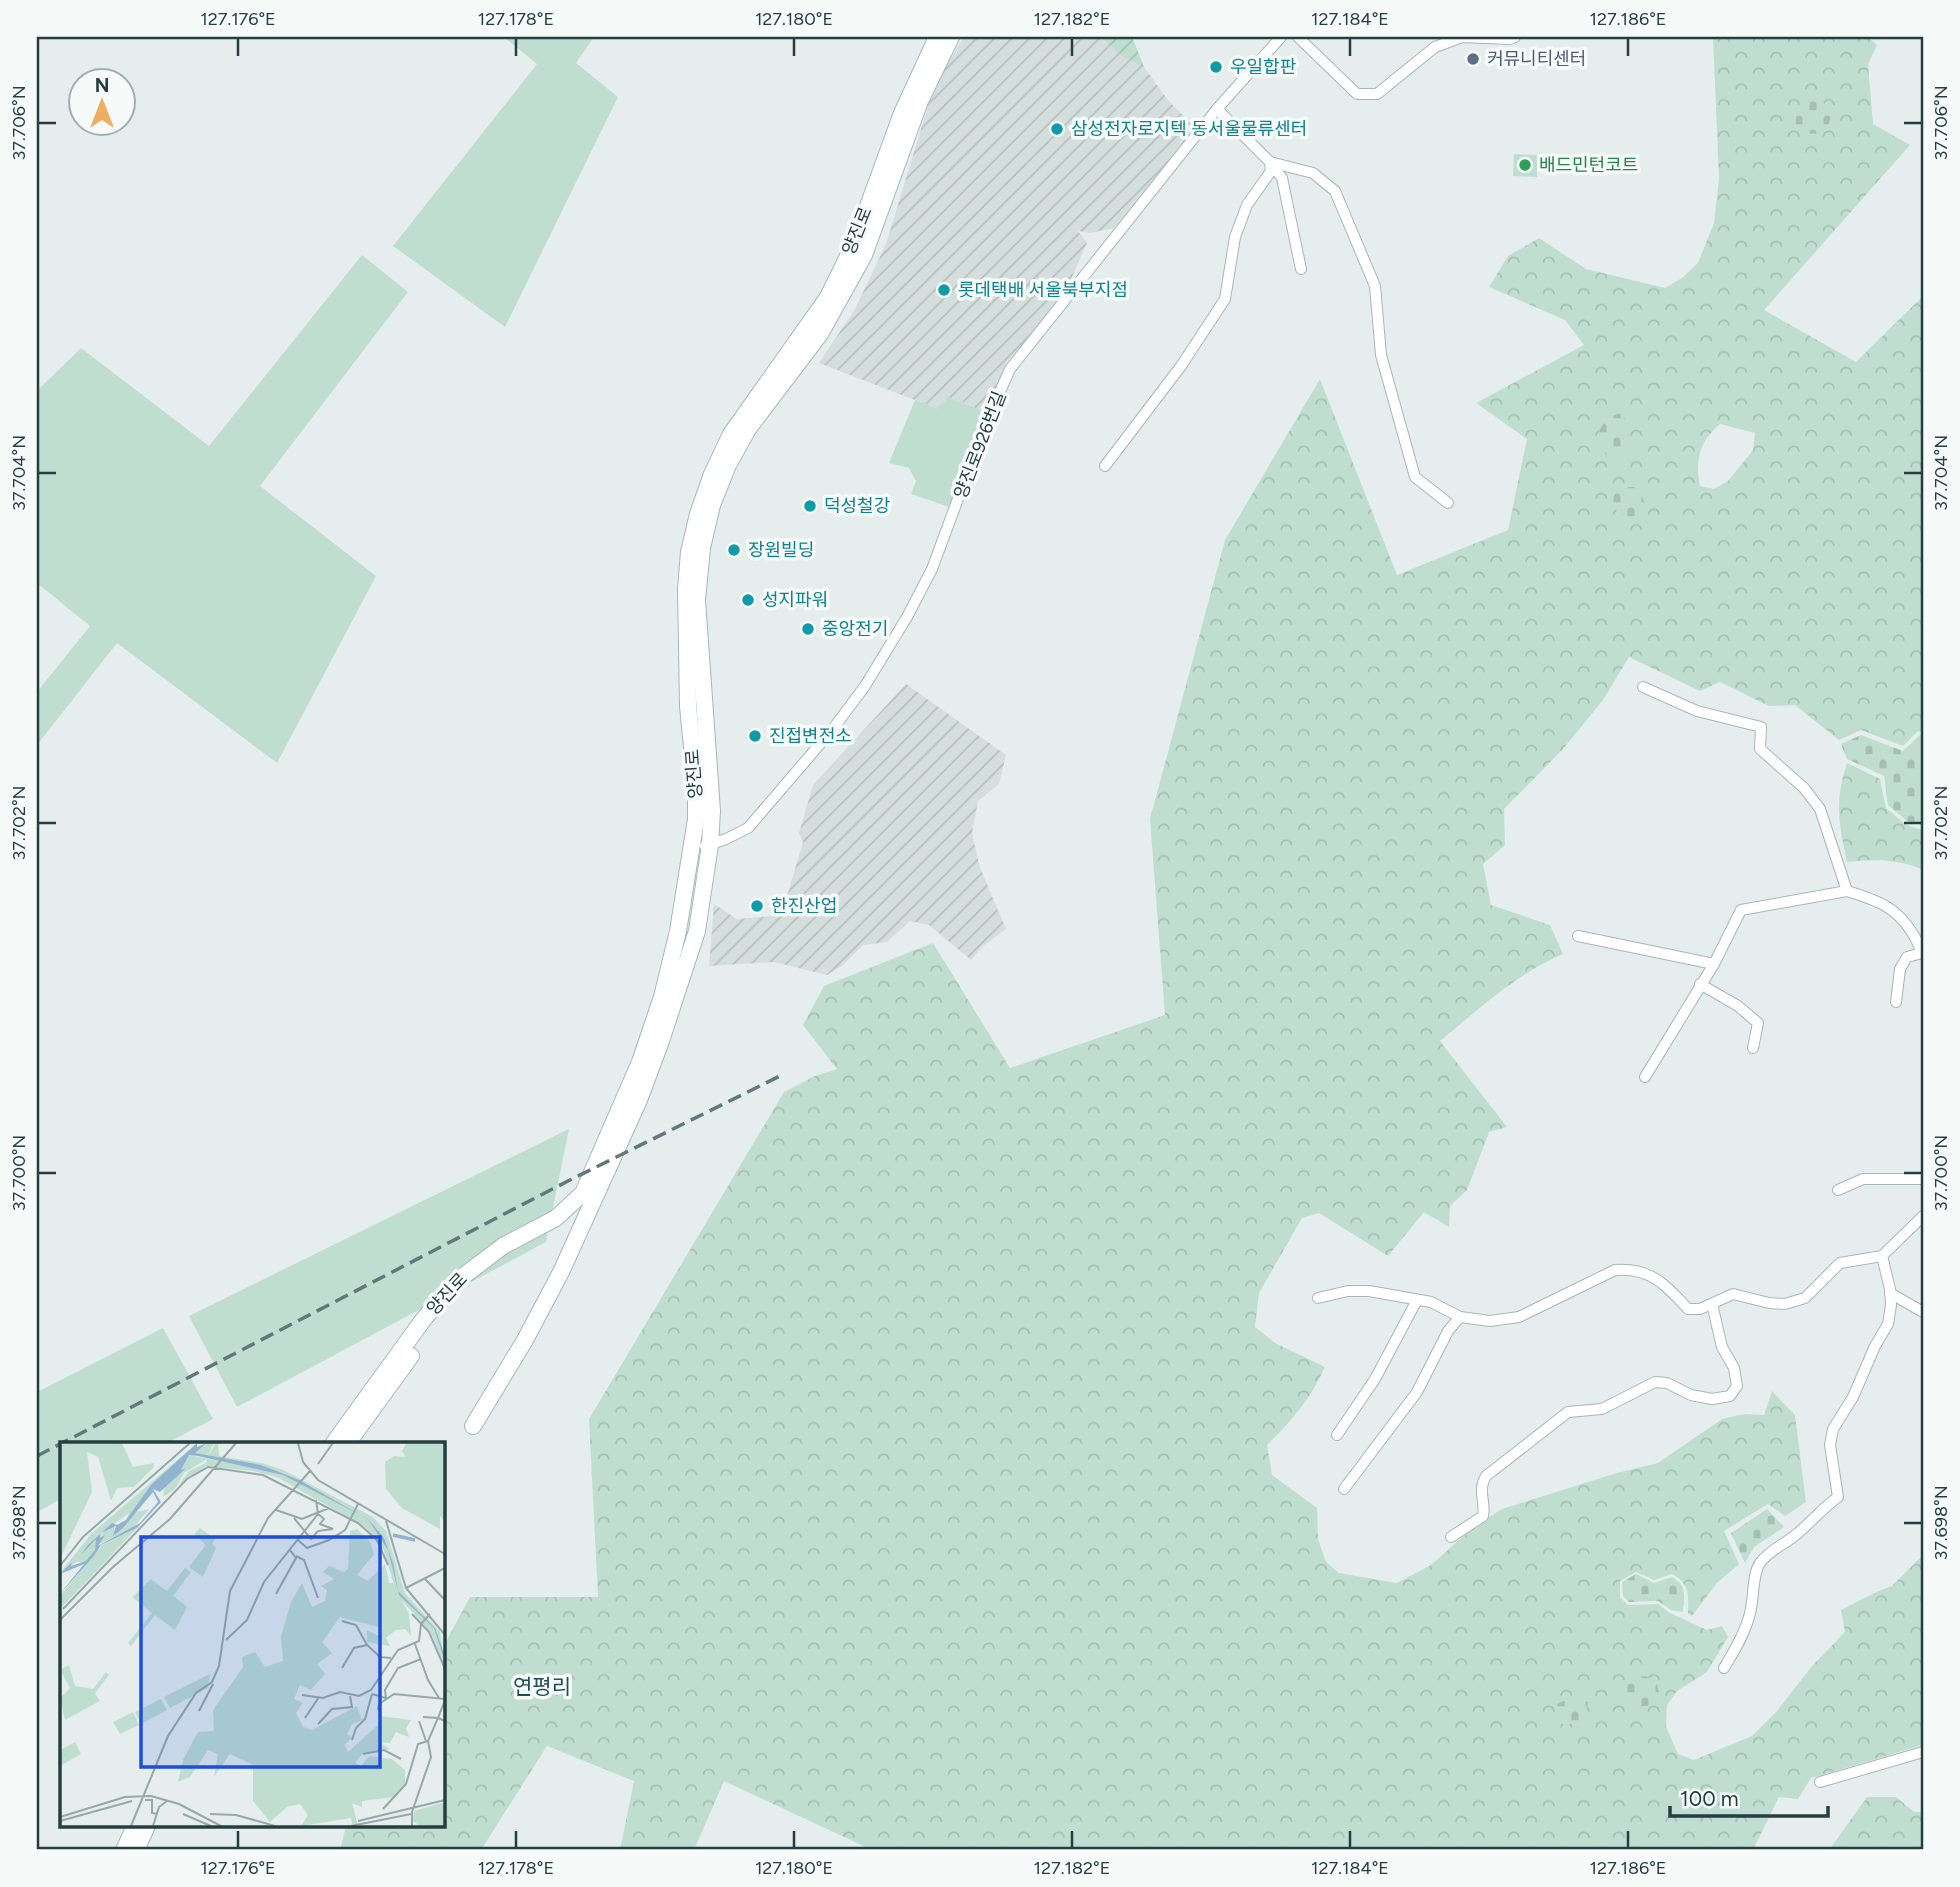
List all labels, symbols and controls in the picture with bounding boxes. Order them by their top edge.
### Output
text: 127.176°E [200,8,276,30]
text: 127.178°E [478,8,554,30]
text: 127.180°E [755,8,833,30]
text: 127.182°E [1034,8,1110,30]
text: 127.184°E [1311,8,1389,30]
text: 127.186°E [1590,8,1666,30]
place label: 커뮤니티센터 [1487,48,1586,70]
marker: 커뮤니티센터 [1465,51,1481,67]
place label: 우일합판 [1230,56,1296,78]
marker: 우일합판 [1208,59,1224,75]
north arrow [66,66,136,136]
text: N [95,74,109,97]
text: 37.706°N [8,85,30,161]
text: 37.706°N [1930,85,1952,161]
place label: 삼성전자로지텍 동서울물류센터 [1071,118,1307,140]
marker: 삼성전자로지텍 동서울물류센터 [1049,121,1065,137]
place label: 배드민턴코트 [1539,154,1638,176]
marker: 배드민턴코트 [1517,157,1533,173]
street label: 양진로 [837,204,877,258]
place label: 롯데택배 서울북부지점 [958,279,1128,301]
marker: 롯데택배 서울북부지점 [936,282,952,298]
street label: 양진로926번길 [949,388,1011,502]
text: 37.704°N [8,435,30,511]
text: 37.704°N [1930,435,1952,511]
place label: 덕성철강 [824,495,890,517]
marker: 덕성철강 [802,498,818,514]
place label: 장원빌딩 [748,539,814,561]
marker: 장원빌딩 [726,542,742,558]
place label: 성지파워 [762,589,828,611]
marker: 성지파워 [740,592,756,608]
place label: 중앙전기 [822,618,888,640]
marker: 중앙전기 [800,621,816,637]
place label: 진접변전소 [769,725,852,747]
marker: 진접변전소 [747,728,763,744]
street label: 양진로 [681,748,707,800]
text: 37.702°N [8,785,30,861]
text: 37.702°N [1930,785,1952,861]
place label: 한진산업 [771,895,837,917]
marker: 한진산업 [749,898,765,914]
text: 37.700°N [8,1135,30,1211]
text: 37.700°N [1930,1135,1952,1211]
street label: 양진로 [422,1268,472,1320]
inset map [60,1442,444,1828]
text: 37.698°N [8,1485,30,1561]
text: 37.698°N [1930,1485,1952,1561]
district label: 연평리 [513,1674,571,1699]
scale bar [1670,1775,1827,1819]
text: 100 m [1680,1786,1739,1811]
text: 127.176°E [200,1857,276,1879]
text: 127.178°E [478,1857,554,1879]
text: 127.180°E [755,1857,833,1879]
text: 127.182°E [1034,1857,1110,1879]
text: 127.184°E [1311,1857,1389,1879]
text: 127.186°E [1590,1857,1666,1879]

